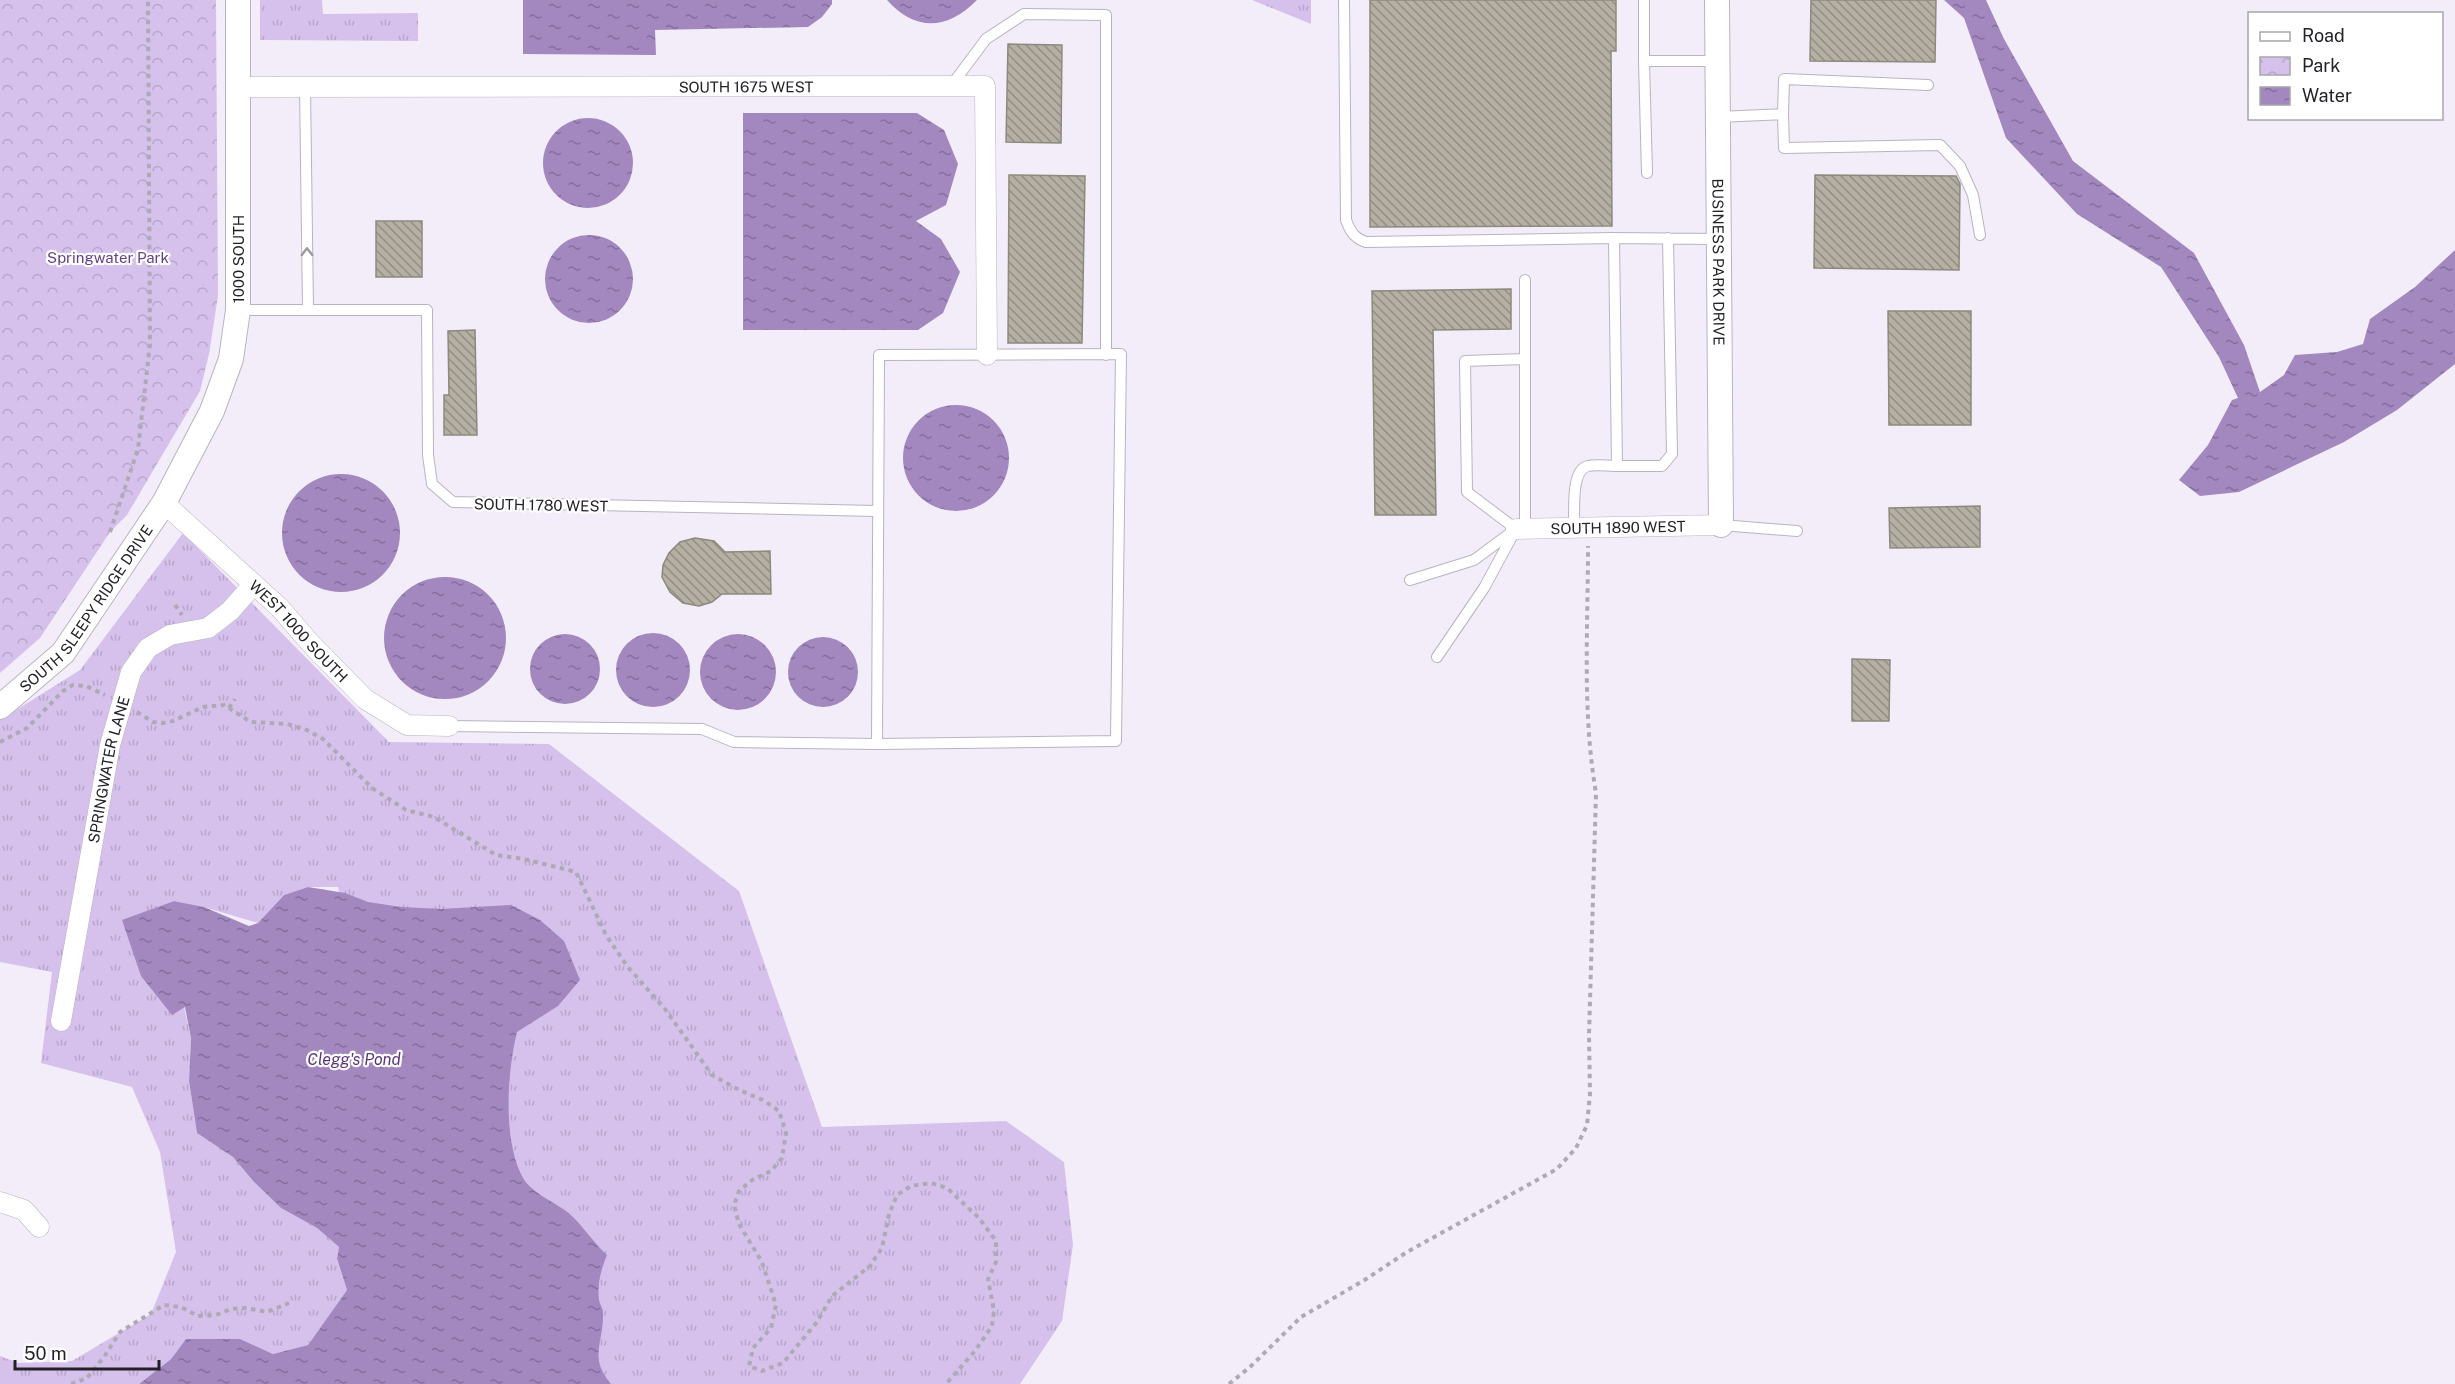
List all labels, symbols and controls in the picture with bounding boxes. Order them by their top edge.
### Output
legend [2248,12,2443,120]
text: Road [2302,25,2345,46]
text: Park [2302,55,2340,76]
street label: SOUTH 1675 WEST [679,78,813,95]
text: Water [2302,85,2352,106]
street label: BUSINESS PARK DRIVE [1710,178,1728,346]
street label: 1000 SOUTH [230,215,247,303]
one-way arrow [301,247,314,256]
park label: Springwater Park [47,249,169,266]
street label: SOUTH 1780 WEST [474,495,608,515]
street label: SOUTH 1890 WEST [1550,517,1686,537]
street label: SOUTH SLEEPY RIDGE DRIVE [16,521,155,695]
street label: WEST 1000 SOUTH [246,576,352,685]
street label: SPRINGWATER LANE [84,694,132,844]
water label: Clegg's Pond [307,1050,401,1069]
scale bar [15,1333,159,1371]
text: 50 m [24,1343,67,1364]

